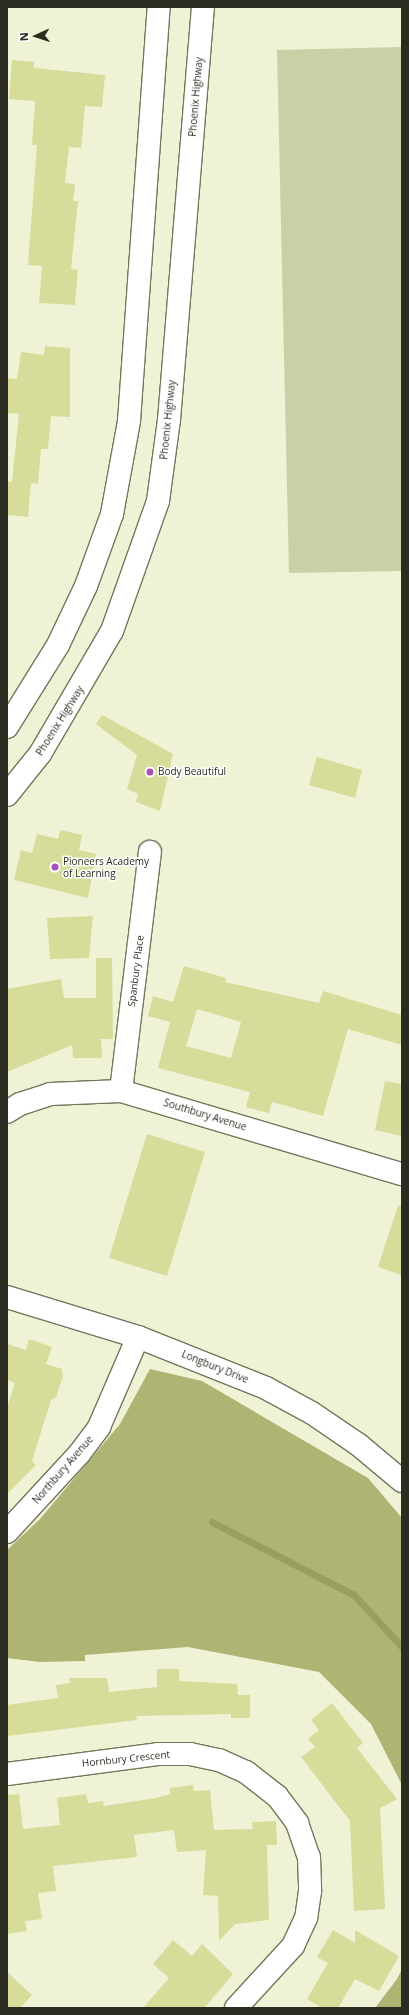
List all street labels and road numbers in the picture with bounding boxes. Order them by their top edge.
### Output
street label: Phoenix Highway [187,57,205,137]
street label: Phoenix Highway [158,380,178,460]
street label: Phoenix Highway [34,684,86,758]
street label: Spanbury Place [126,935,146,1007]
street label: Southbury Avenue [162,1097,248,1133]
street label: Longbury Drive [180,1348,250,1386]
street label: Northbury Avenue [30,1434,96,1506]
street label: Hornbury Crescent [81,1748,171,1770]

